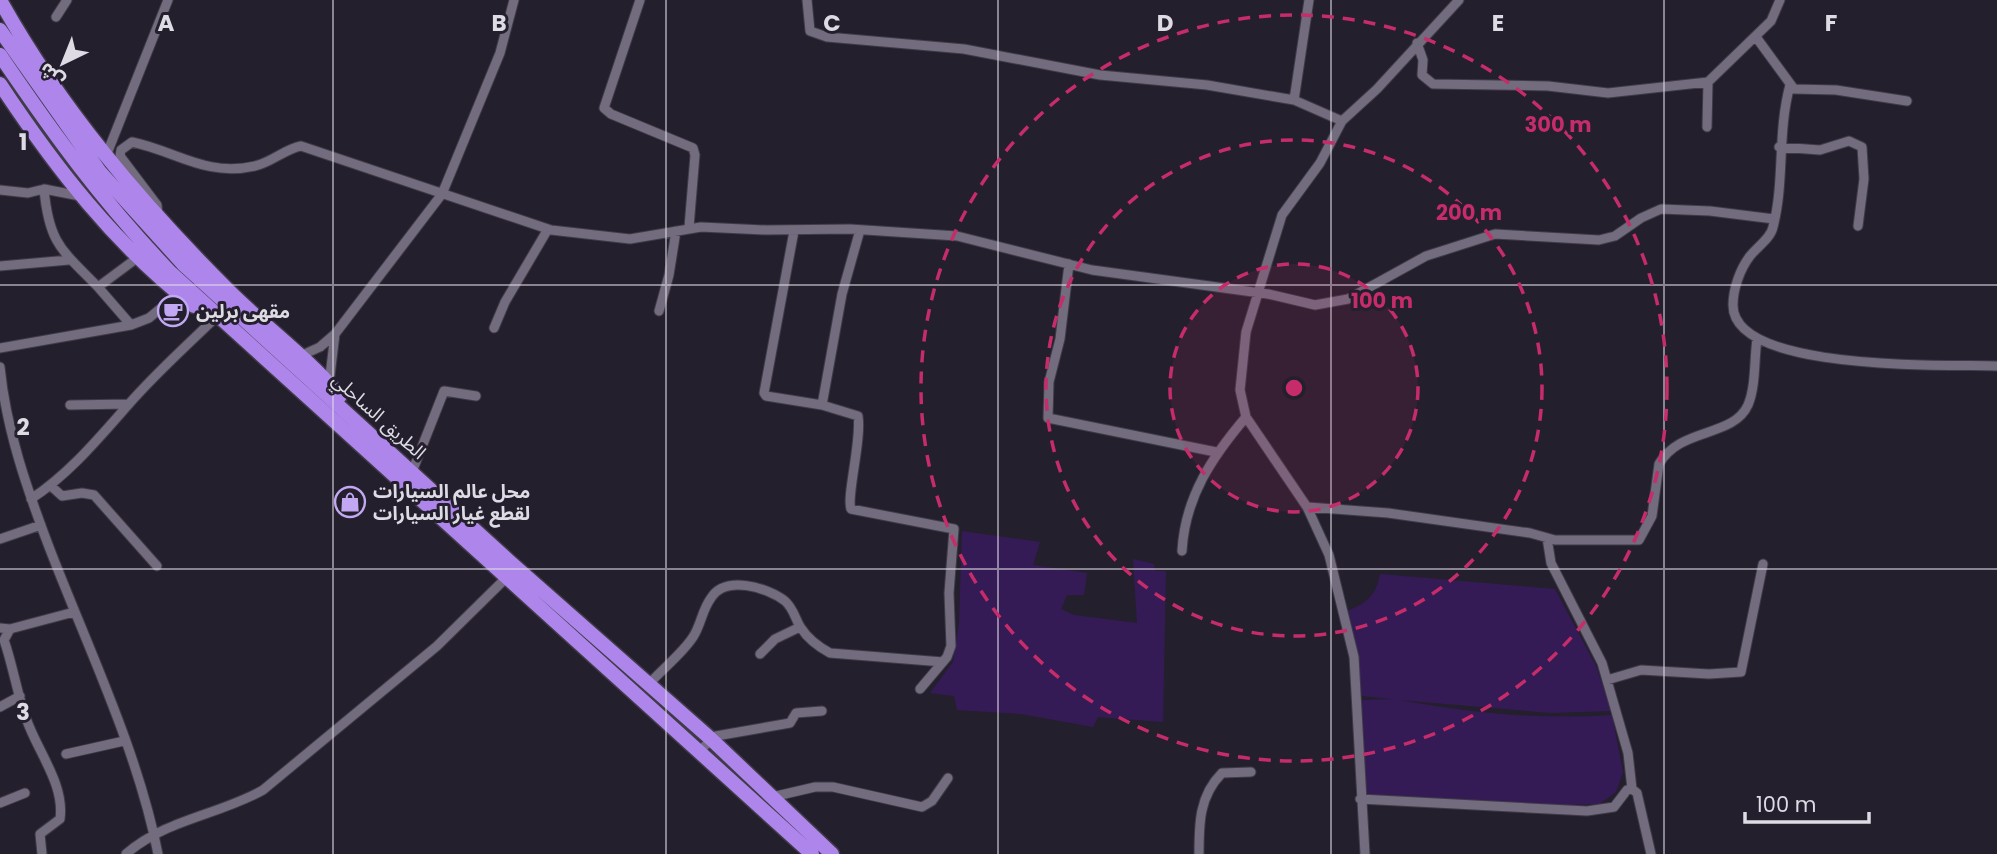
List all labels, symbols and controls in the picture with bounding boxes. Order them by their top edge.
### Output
text: A [158,7,175,39]
text: B [491,7,507,39]
text: C [823,7,841,39]
text: D [1157,7,1173,39]
text: E [1492,7,1504,39]
text: F [1825,7,1837,39]
north arrow [28,28,98,98]
text: ش [33,56,70,94]
text: 300 m [1525,110,1591,139]
text: 1 [19,126,27,158]
text: 200 m [1436,198,1502,227]
text: 100 m [1351,286,1413,315]
cafe icon: مقهى برلين [156,294,190,328]
place label: مقهى برلين [196,298,290,325]
street label: الطريق الساحلي [325,366,432,467]
centre of rings [1282,376,1306,400]
text: 2 [16,411,30,443]
place label: محل عالم السيارات لقطع غيار السيارات [373,478,530,528]
shop icon: محل عالم السيارات لقطع غيار السيارات [333,485,367,519]
text: 3 [16,696,30,728]
scale bar [1745,780,1869,824]
text: 100 m [1756,790,1816,819]

